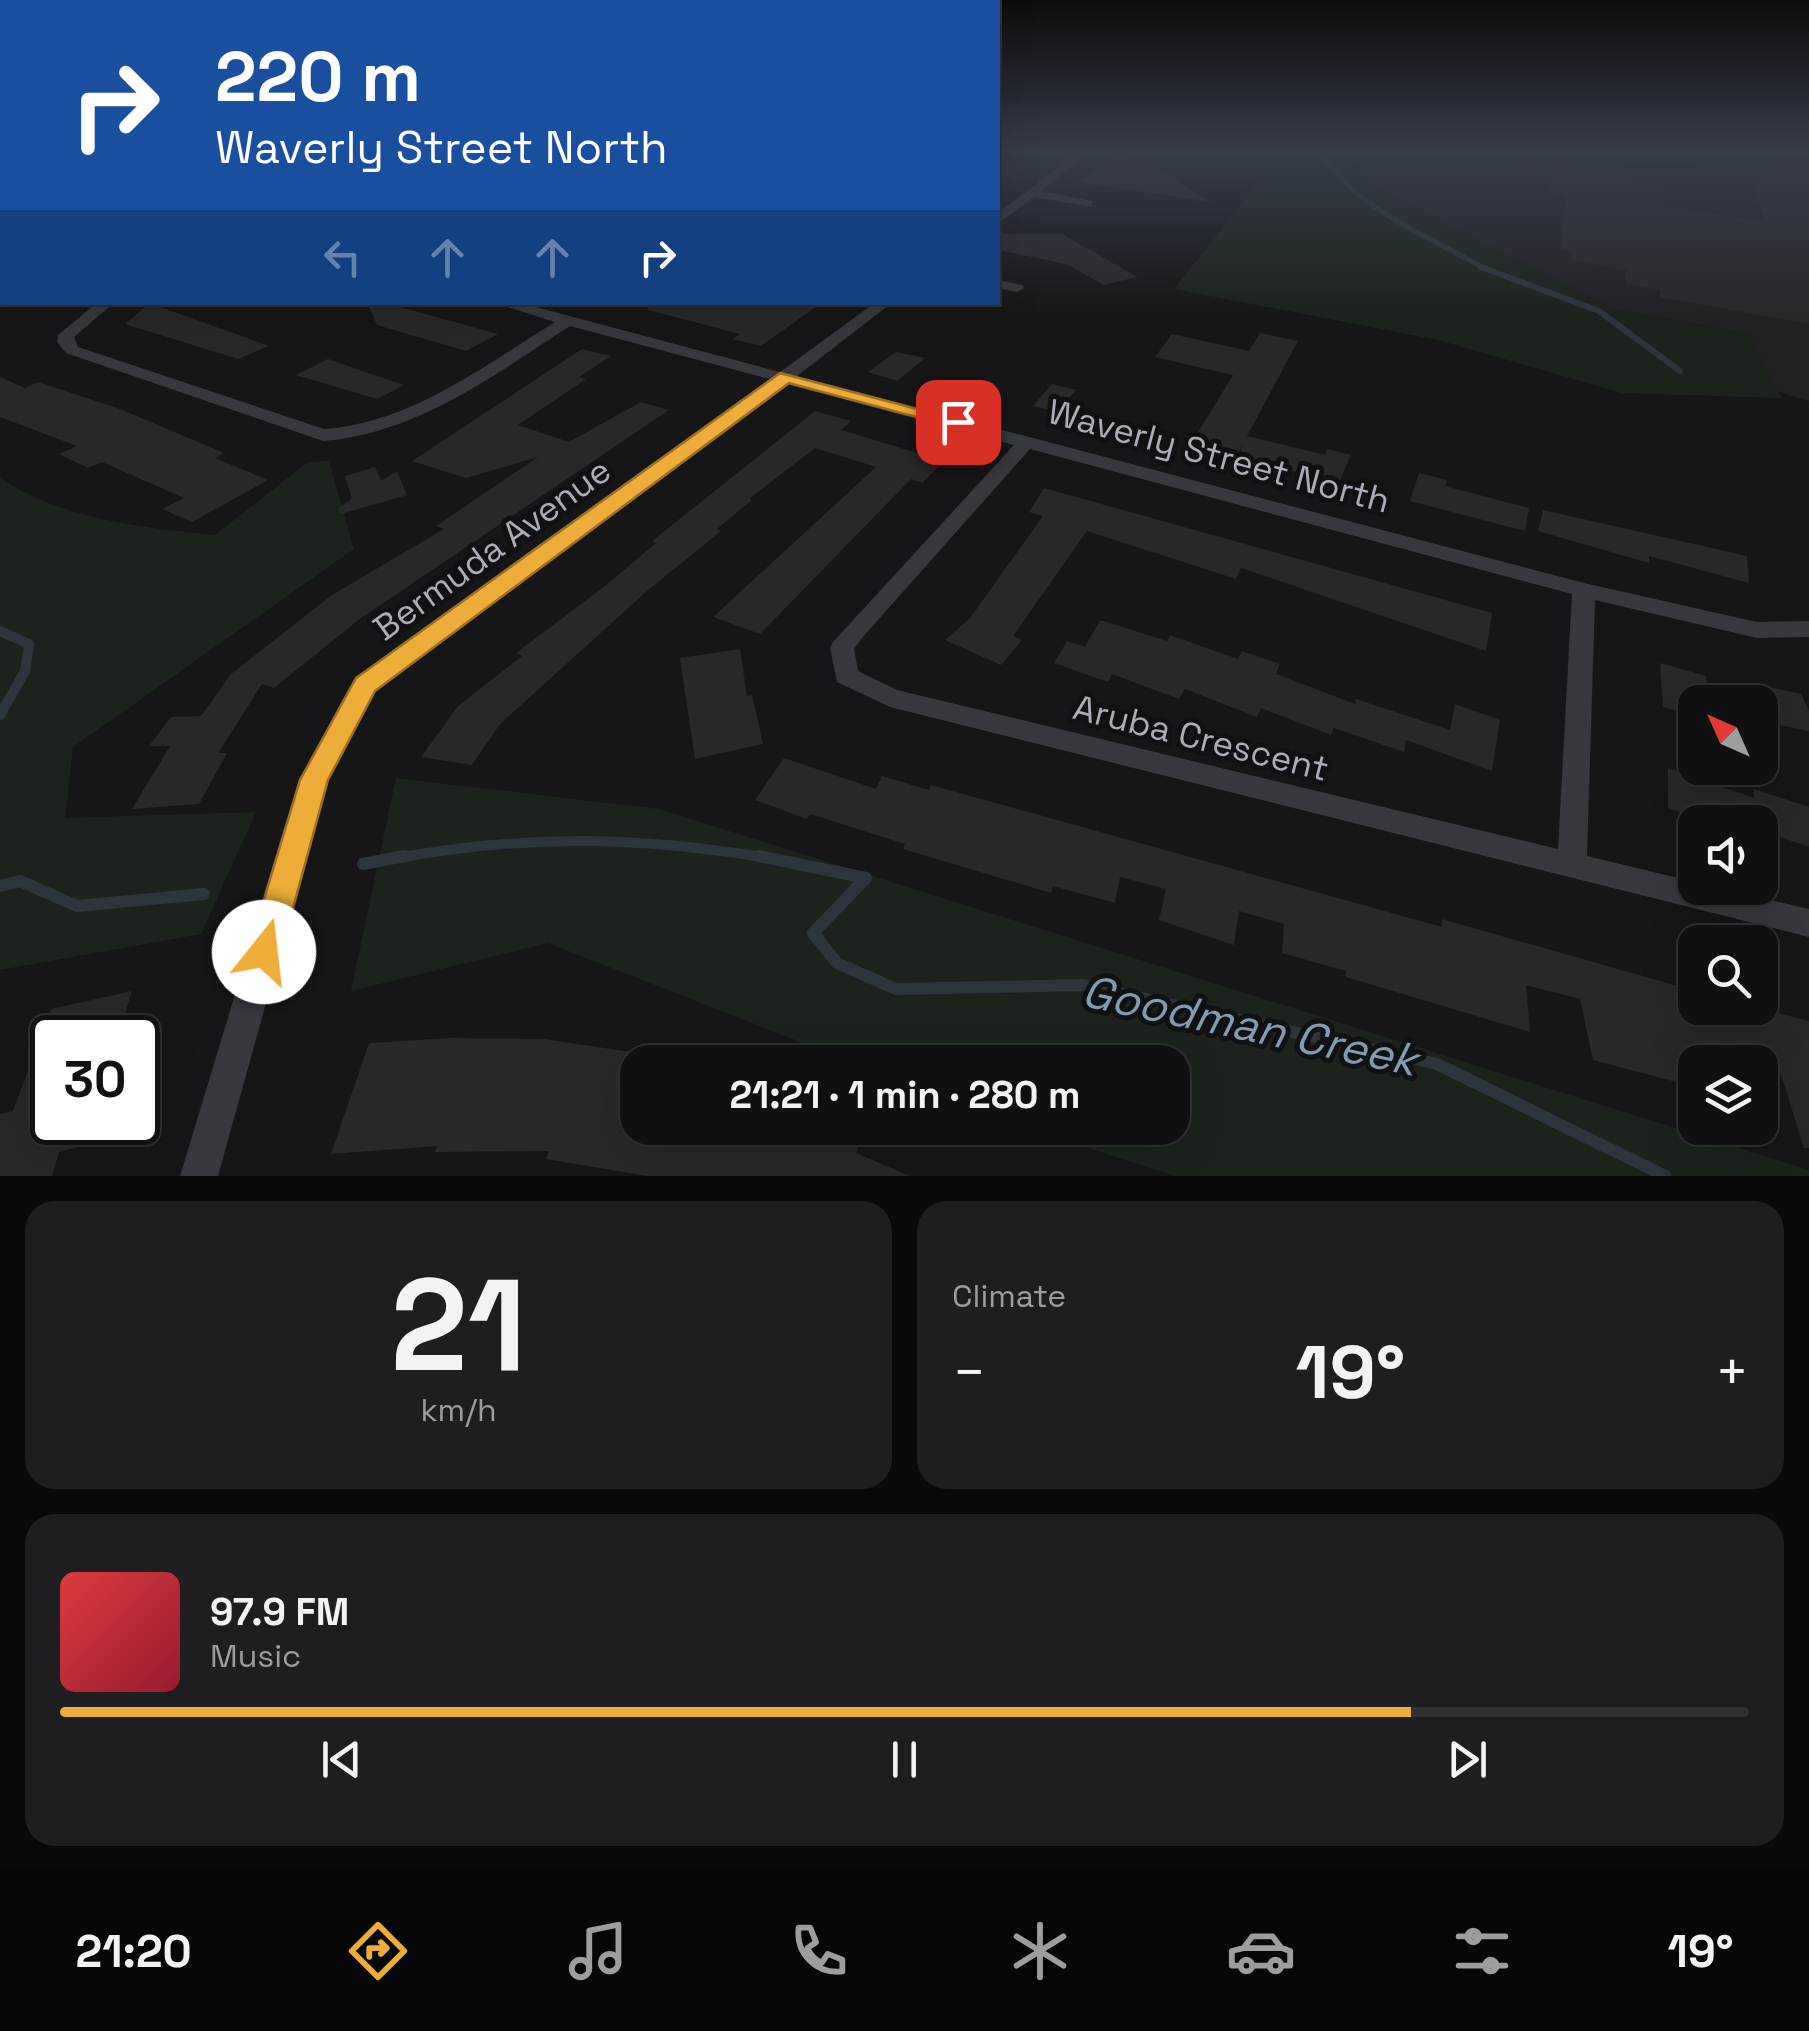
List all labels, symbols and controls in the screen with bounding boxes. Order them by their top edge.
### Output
text: 220 m [215,32,421,121]
icon: right [50,40,180,170]
text: Waverly Street North [215,119,668,176]
icon: left [315,230,370,285]
icon: ahead [420,230,475,285]
icon: ahead [525,230,580,285]
icon: right [630,230,685,285]
pin [916,380,1001,465]
street label: Waverly Street North [1043,389,1395,523]
icon: arrive [931,395,986,450]
street label: Bermuda Avenue [365,448,619,650]
street label: Aruba Crescent [1069,685,1333,791]
north arrow [1678,685,1778,785]
map controls [1678,685,1778,1145]
button: sound [1678,805,1778,905]
position arrow [212,900,316,1004]
button: search [1678,925,1778,1025]
water label: Goodman Creek [1077,962,1427,1090]
speed limit sign: 30 [30,1015,160,1145]
button: layers [1678,1045,1778,1145]
text: 21:21 · 1 min · 280 m [730,1071,1080,1119]
text: 21 [391,1242,526,1408]
text: Climate [952,1276,1066,1316]
text: 19° [1296,1324,1405,1420]
text: − [952,1337,986,1407]
text: + [1715,1337,1749,1407]
text: km/h [420,1390,497,1430]
text: 97.9 FM [210,1588,349,1636]
text: Music [210,1636,301,1676]
icon: previous [314,1732,369,1787]
icon: pause [877,1732,932,1787]
icon: next [1440,1732,1495,1787]
icon: directions [343,1916,413,1986]
icon: music [563,1916,633,1986]
icon: phone [784,1916,854,1986]
icon: climate [1005,1916,1075,1986]
icon: car [1226,1916,1296,1986]
icon: filters [1447,1916,1517,1986]
text: 21:20 [75,1923,192,1980]
text: 19° [1668,1923,1733,1980]

